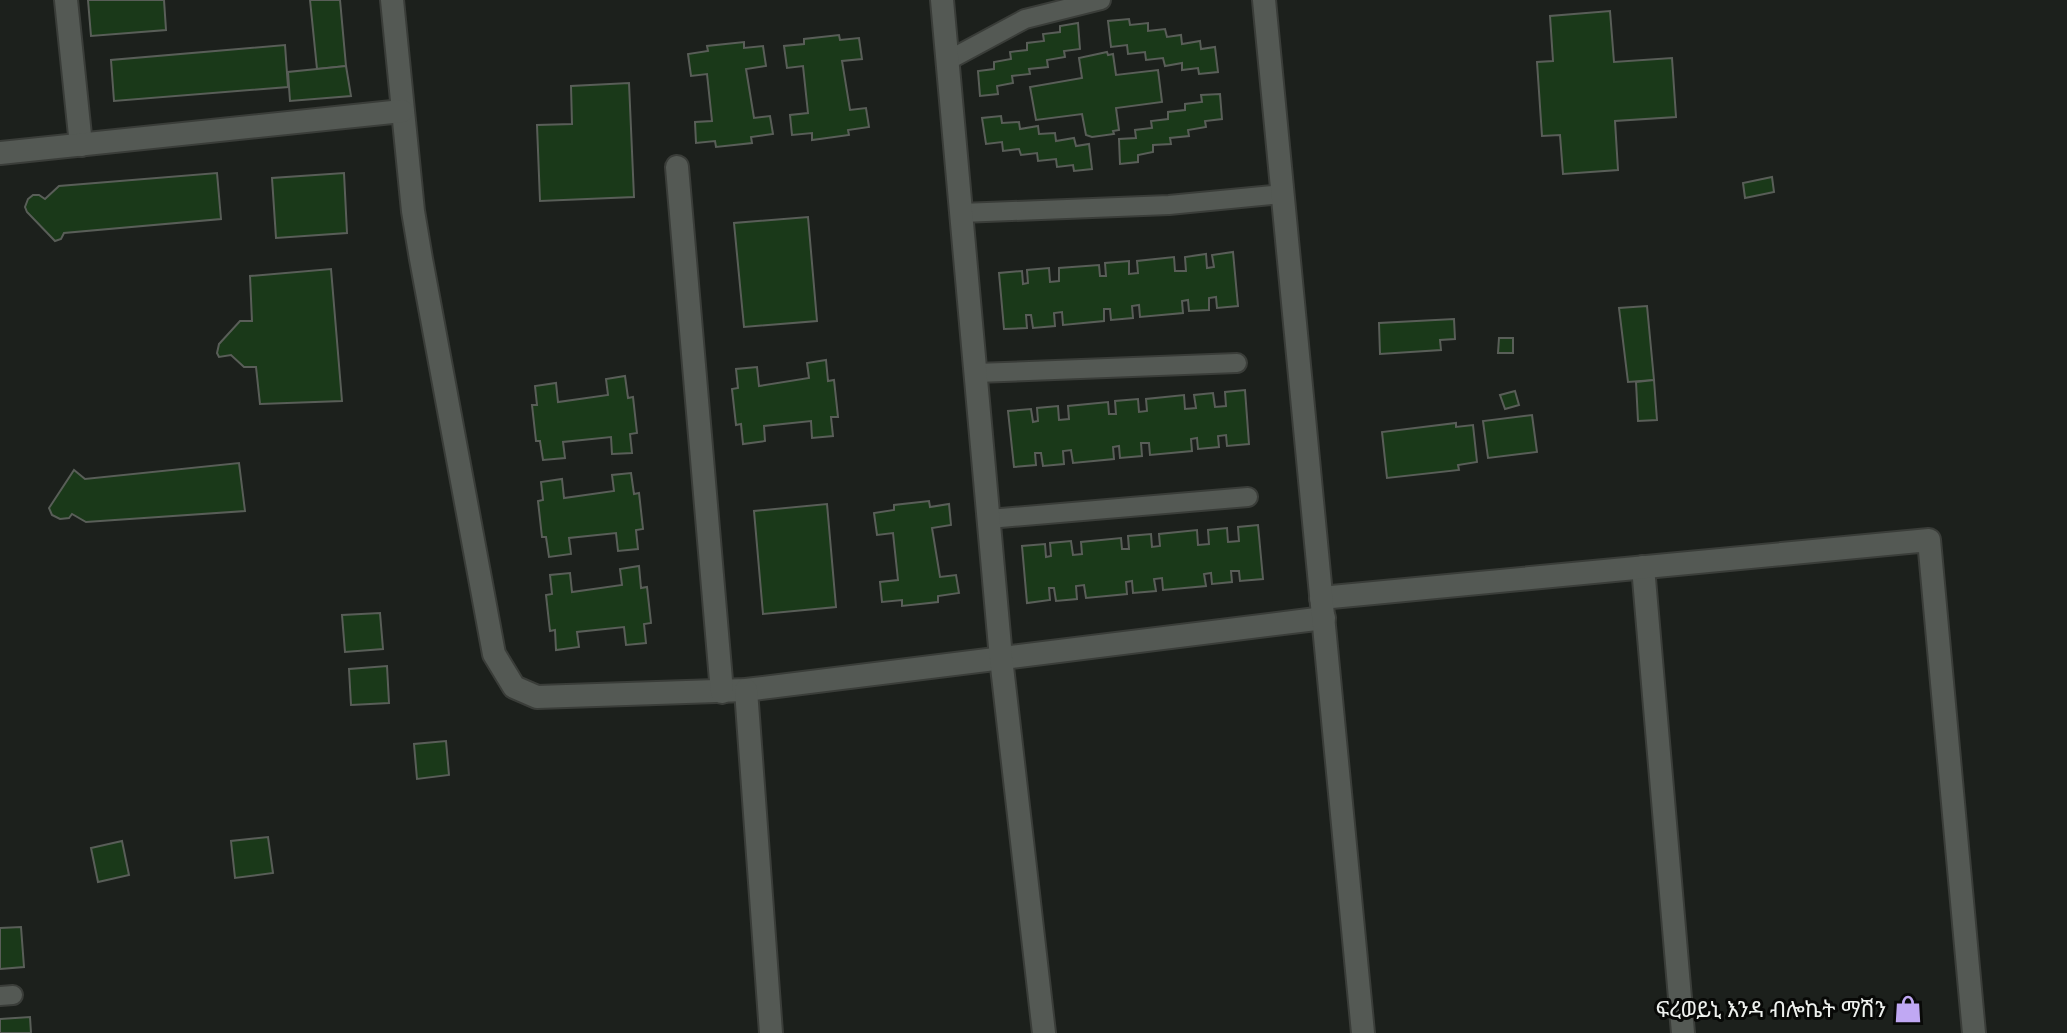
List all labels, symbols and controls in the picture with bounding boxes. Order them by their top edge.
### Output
shop icon: ፍረወይኒ እንዳ ብሎኬት ማሽን [1893,994,1923,1024]
place label: ፍረወይኒ እንዳ ብሎኬት ማሽን [1655,997,1886,1022]

